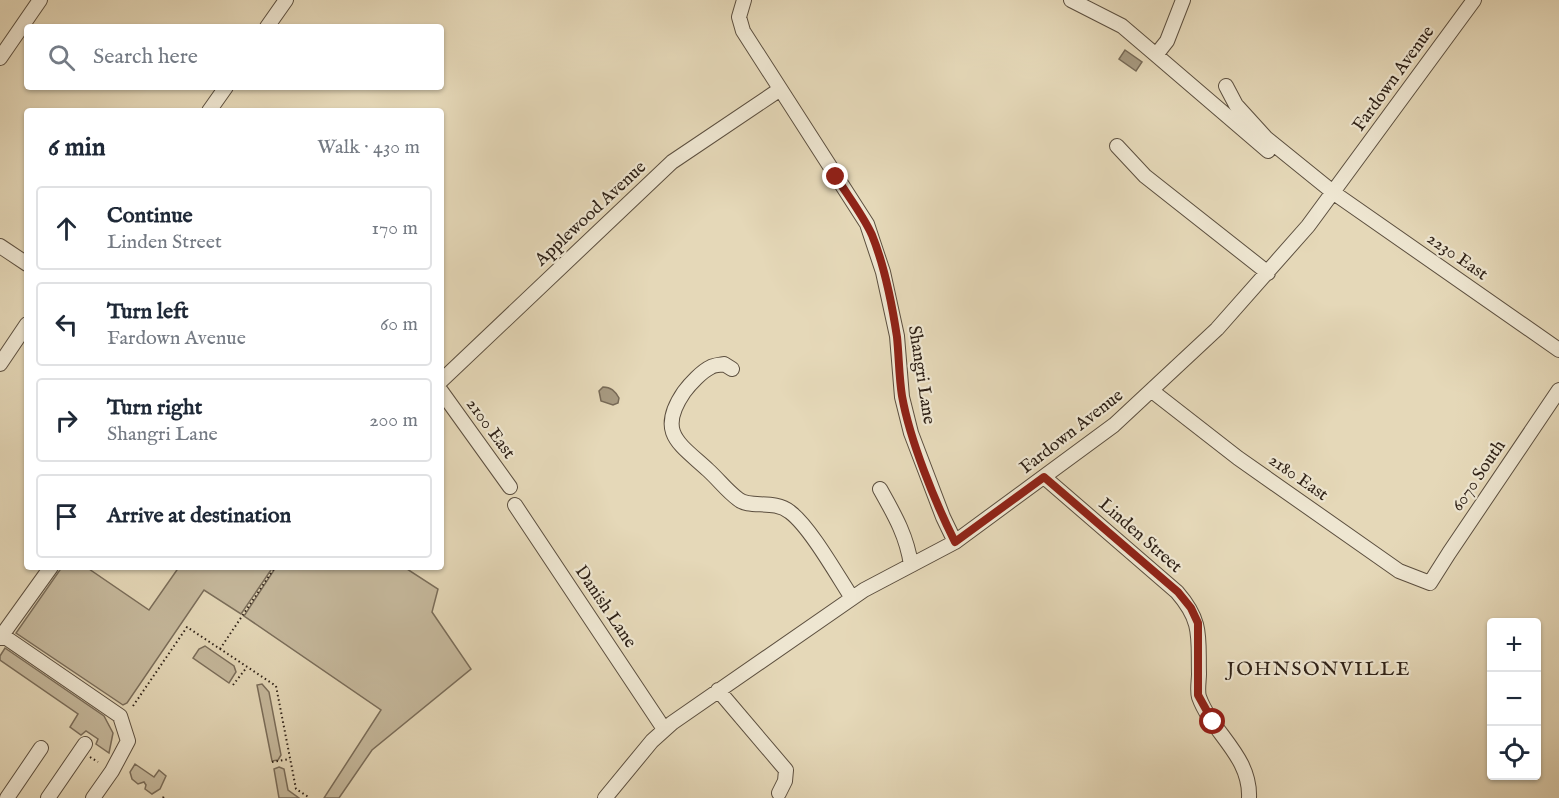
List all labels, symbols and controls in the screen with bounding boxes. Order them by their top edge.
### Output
street label: Fardown Avenue [1348,22,1440,136]
search box [24,24,444,90]
icon: search [45,41,78,74]
text: Search here [93,43,198,71]
text: 6 min [48,131,106,164]
text: Walk · 430 m [317,135,420,160]
street label: Applewood Avenue [530,156,652,272]
route end [822,163,848,189]
text: Continue [107,202,193,230]
icon: ahead [50,212,83,245]
text: 170 m [372,216,418,241]
street label: 2230 East [1422,228,1492,286]
text: Linden Street [107,230,222,255]
text: Turn left [107,298,189,326]
icon: left [50,308,83,341]
text: 60 m [380,312,418,337]
street label: Shangri Lane [902,324,940,426]
text: Fardown Avenue [107,326,246,351]
street label: Fardown Avenue [1016,384,1128,480]
text: Turn right [107,394,202,422]
street label: 2100 East [460,394,520,464]
icon: right [50,404,83,437]
text: 200 m [369,408,418,433]
text: Shangri Lane [107,422,218,447]
street label: 6070 South [1447,435,1512,516]
street label: 2180 East [1264,449,1332,507]
street label: Linden Street [1093,493,1187,579]
icon: arrive [50,500,83,533]
text: Arrive at destination [107,502,291,530]
street label: Danish Lane [569,561,641,653]
map controls [1487,618,1541,780]
button: + [1487,618,1541,672]
district label: JOHNSONVILLE [1225,657,1411,682]
button: − [1487,672,1541,726]
route start [1199,708,1225,734]
button: locate [1487,726,1541,780]

